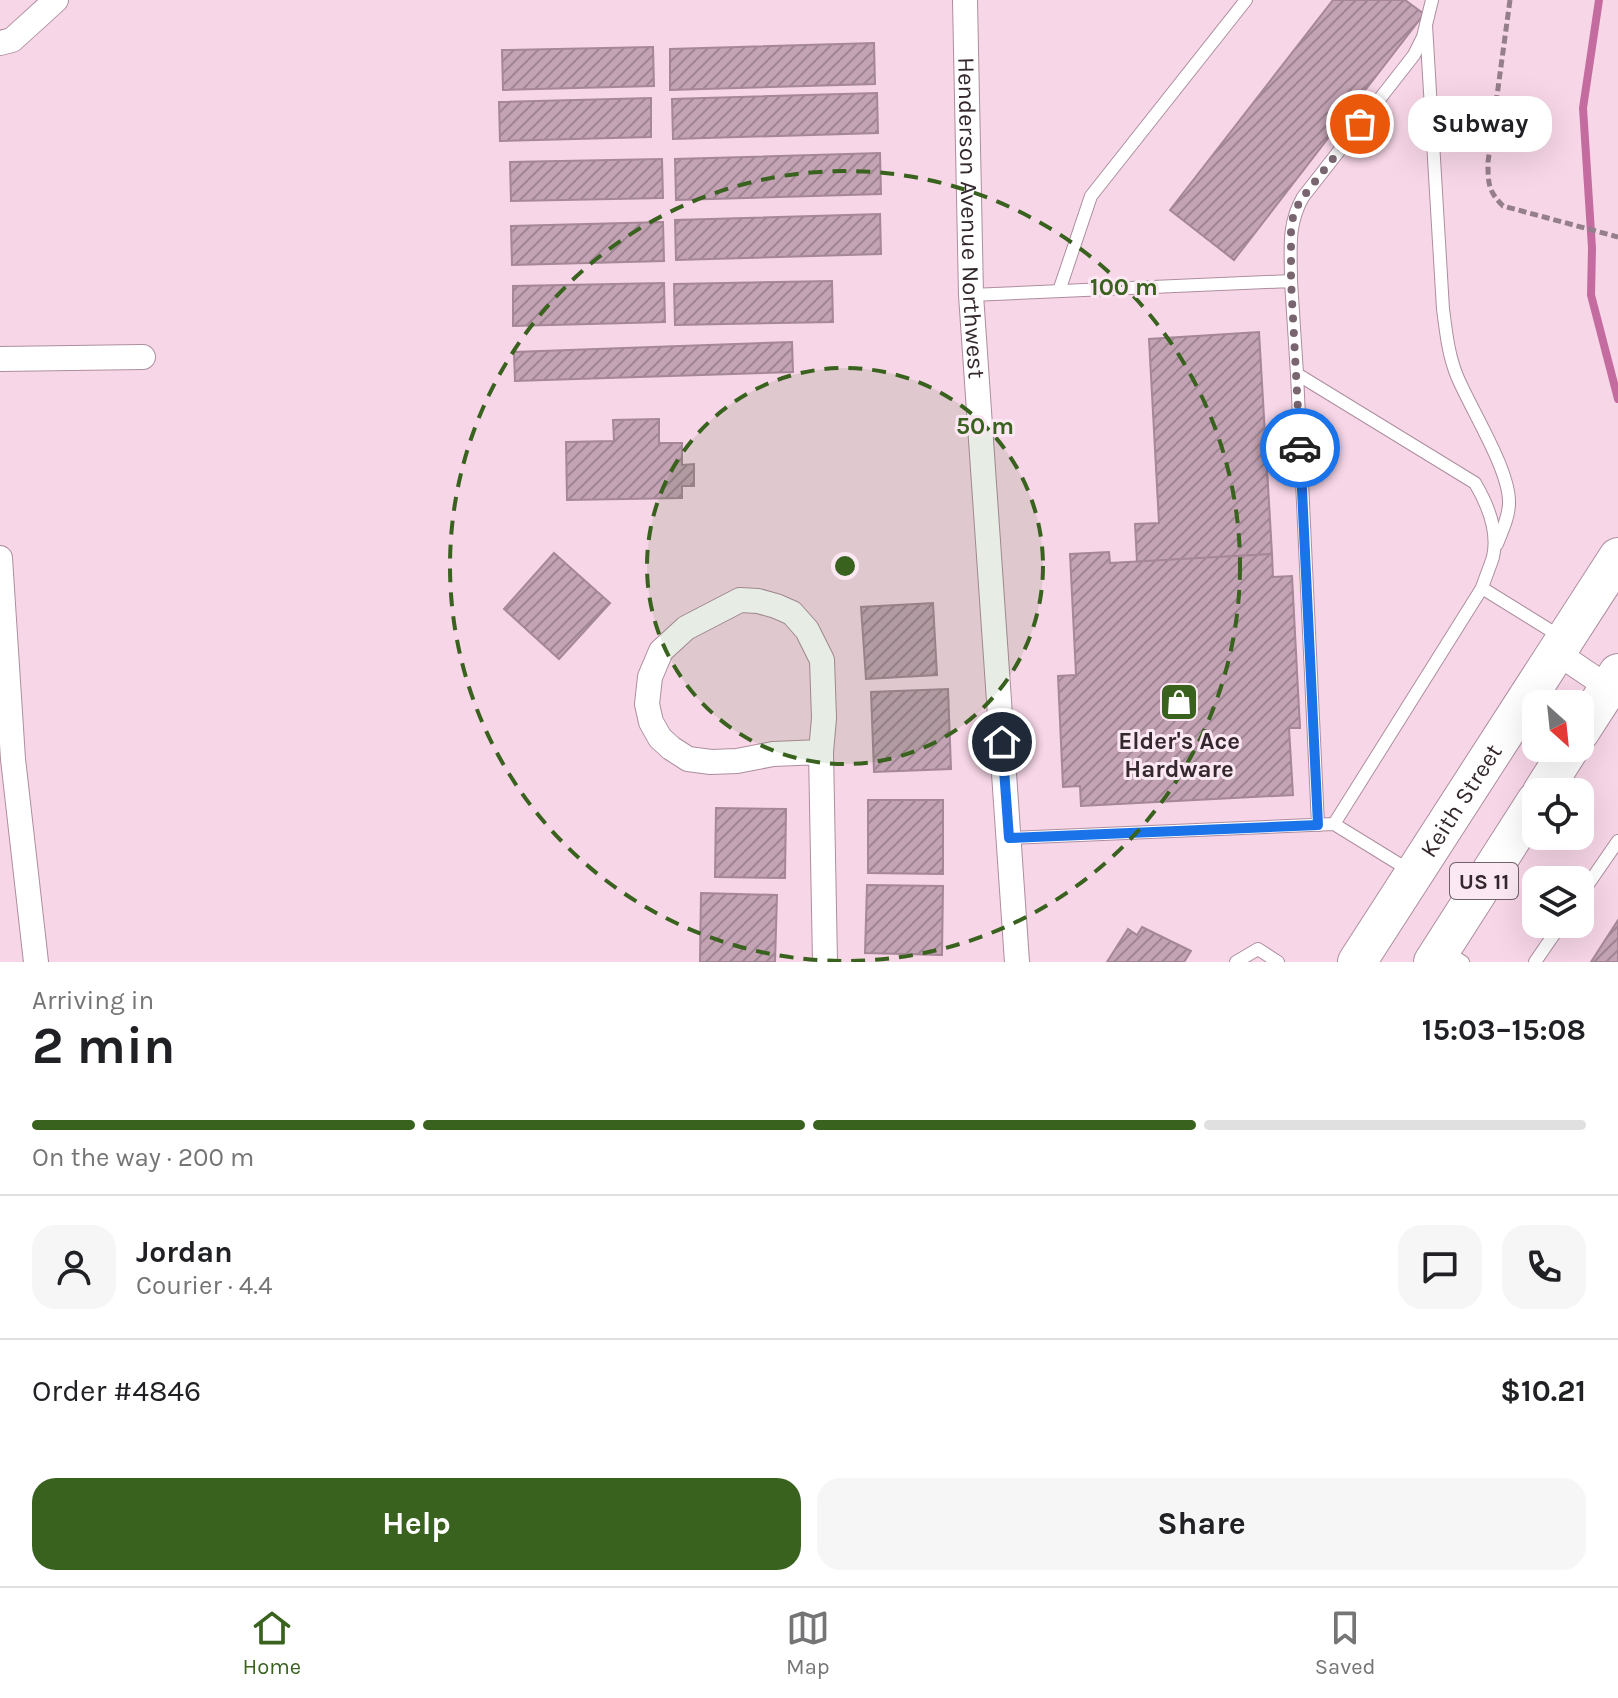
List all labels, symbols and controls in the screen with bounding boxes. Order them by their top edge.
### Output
street label: Henderson Avenue Northwest [952,57,991,380]
pin [1326,90,1394,158]
callout: Subway [1408,96,1552,152]
icon: bag [1338,102,1382,146]
text: Subway [1432,108,1528,139]
text: 100 m [1090,273,1158,301]
courier [1260,408,1340,488]
text: 50 m [956,412,1014,440]
icon: car [1278,426,1322,470]
centre of rings [831,552,859,580]
shop icon: Elder's Ace Hardware [1158,681,1200,723]
north arrow [1522,690,1594,762]
map controls [1522,690,1594,938]
pin [968,708,1036,776]
icon: home [980,720,1024,764]
place label: Elder's Ace Hardware [1118,727,1240,783]
street label: Keith Street [1414,739,1508,863]
button: locate [1522,778,1594,850]
road number: US 11 [1450,863,1518,899]
button: layers [1522,866,1594,938]
text: Arriving in [32,985,154,1016]
text: 15:03–15:08 [1422,1012,1586,1048]
text: 2 min [32,1015,175,1076]
text: On the way · 200 m [32,1142,254,1173]
button: person [32,1225,116,1309]
button: chat [1398,1225,1482,1309]
button: phone [1502,1225,1586,1309]
text: Jordan [136,1234,233,1270]
text: Courier · 4.4 [136,1270,272,1301]
text: Order #4846 [32,1373,201,1409]
text: $10.21 [1500,1373,1586,1409]
button: Help [32,1478,801,1570]
button: Share [817,1478,1586,1570]
tab: Home [242,1606,301,1680]
tab: Map [786,1606,830,1680]
tab: Saved [1315,1606,1376,1680]

